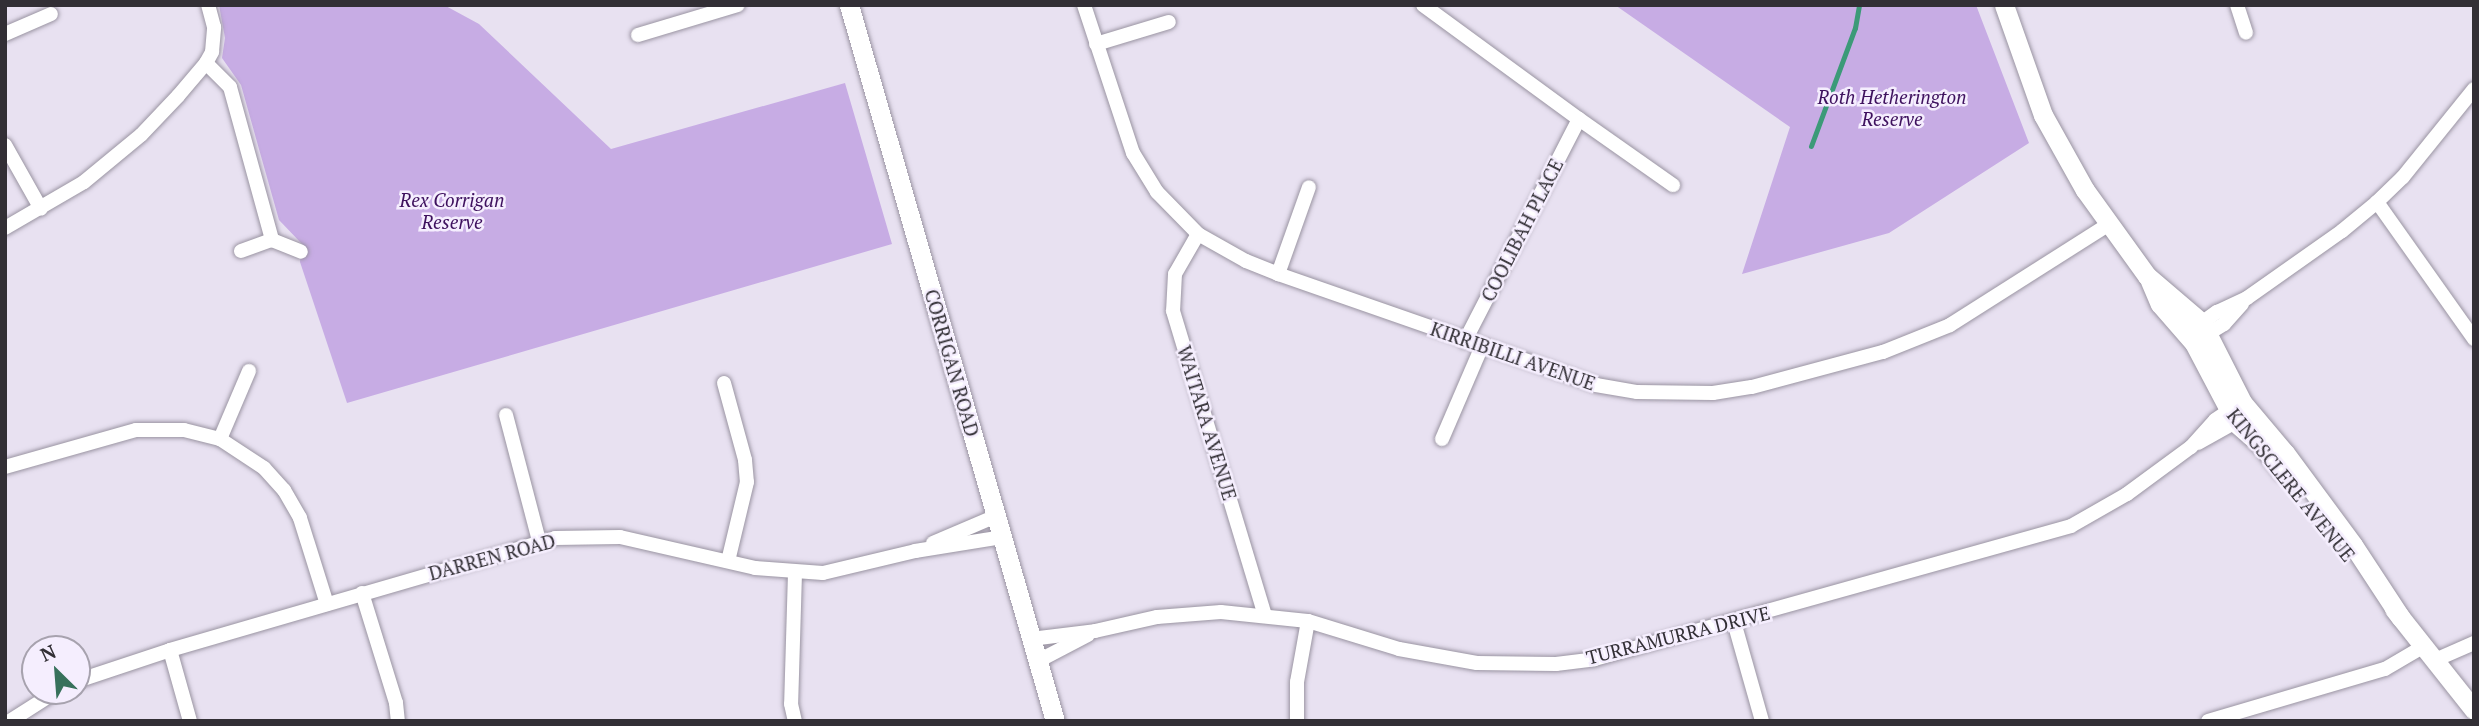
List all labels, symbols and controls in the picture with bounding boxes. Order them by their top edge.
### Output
park label: Roth Hetherington Reserve [1817,86,1967,130]
street label: COOLIBAH PLACE [1476,155,1568,305]
park label: Rex Corrigan Reserve [400,189,504,233]
street label: CORRIGAN ROAD [920,287,984,439]
street label: KIRRIBILLI AVENUE [1427,317,1599,395]
street label: WAITARA AVENUE [1173,342,1241,504]
street label: KINGSCLERE AVENUE [2222,404,2360,566]
street label: DARREN ROAD [426,529,558,585]
street label: TURRAMURRA DRIVE [1584,601,1772,669]
north arrow [21,635,91,705]
text: N [36,638,60,667]

